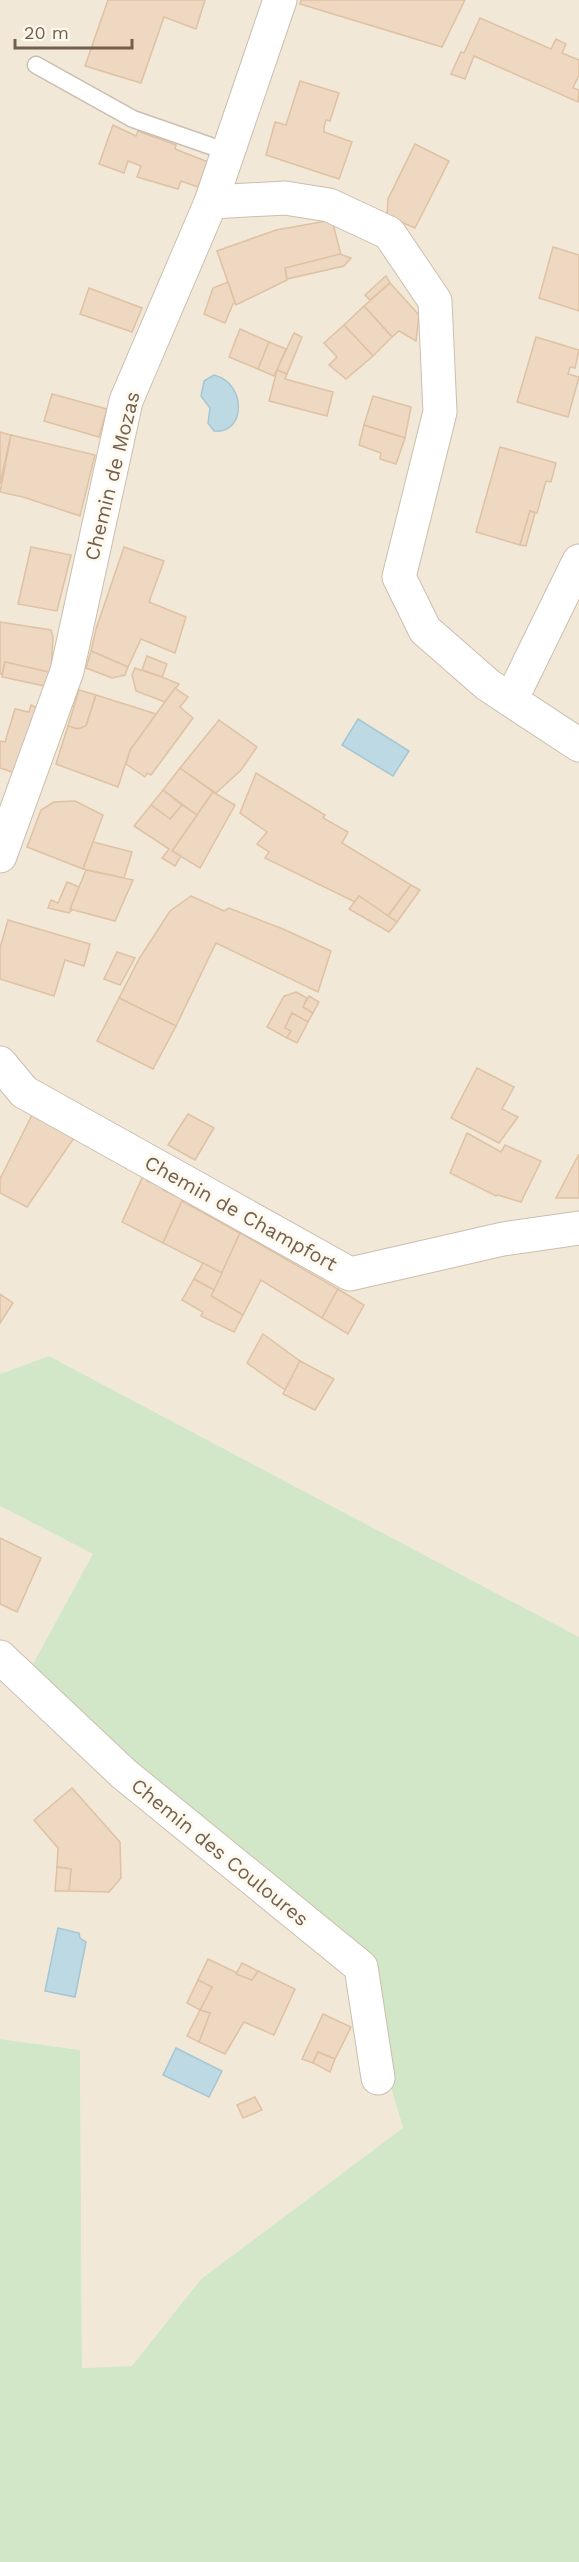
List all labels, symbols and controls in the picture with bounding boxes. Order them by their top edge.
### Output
scale bar [15,12,132,50]
text: 20 m [24,22,69,43]
street label: Chemin de Mozas [79,389,145,563]
street label: Chemin de Champfort [141,1150,342,1276]
street label: Chemin des Couloures [127,1773,313,1931]

